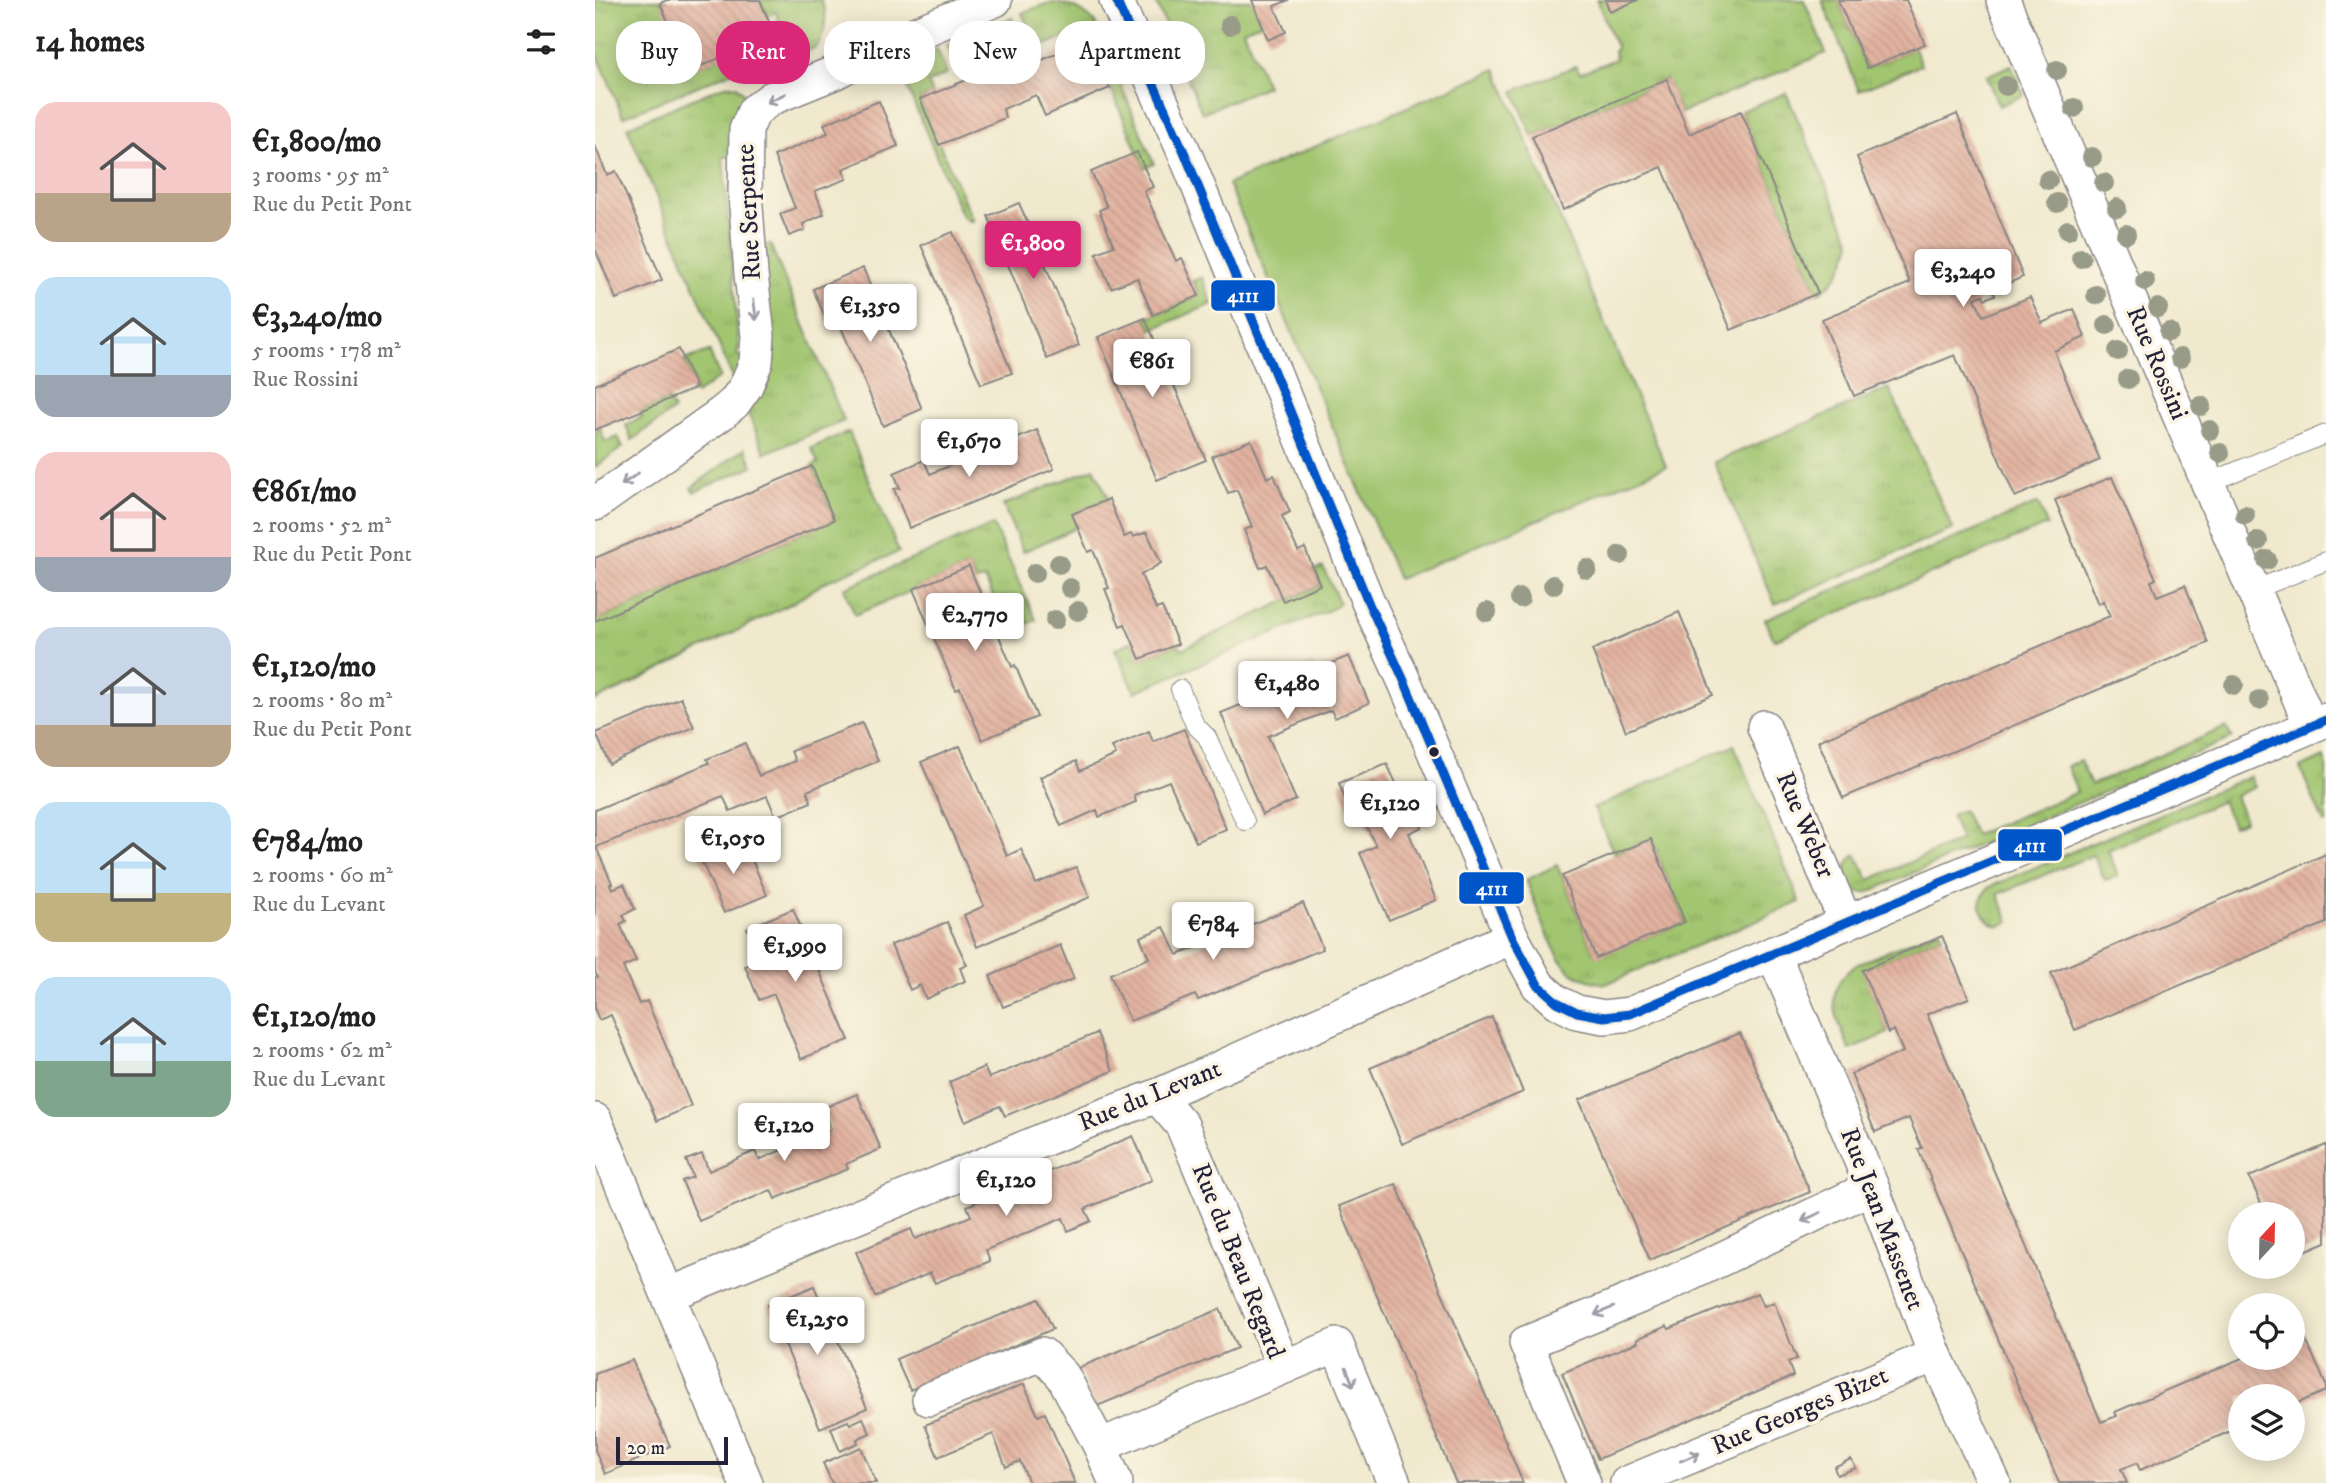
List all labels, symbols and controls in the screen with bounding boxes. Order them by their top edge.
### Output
chip: Buy [616,21,702,84]
chip: Rent [716,21,810,84]
chip: Filters [824,21,935,84]
chip: New [949,21,1041,84]
chip: Apartment [1055,21,1205,84]
icon: filters [522,23,560,61]
text: 14 homes [35,24,145,61]
one-way arrow [767,91,787,105]
text: €1,800/mo [252,124,381,161]
icon: home [91,130,175,214]
street label: Rue Serpente [729,143,769,281]
text: 3 rooms · 95 m² [252,161,389,190]
text: Rue du Petit Pont [252,190,412,219]
pin: €1,800 [976,222,1090,281]
text: €1,800 [1001,229,1065,258]
pin: €3,240 [1906,250,2020,309]
text: €3,240 [1930,257,1996,286]
line badge: 4111 [1210,279,1276,312]
pin: €1,350 [813,284,927,344]
text: 4111 [1227,285,1259,308]
text: €1,350 [840,292,900,321]
one-way arrow [749,298,762,321]
text: €3,240/mo [252,299,382,336]
street label: Rue Rossini [2118,301,2196,425]
icon: home [91,305,175,389]
text: 5 rooms · 178 m² [252,336,401,365]
pin: €861 [1111,340,1193,399]
text: €861 [1129,347,1175,376]
text: Rue Rossini [252,365,358,394]
pin: €1,670 [912,420,1026,479]
text: €1,670 [937,427,1001,456]
one-way arrow [621,472,640,486]
text: €861/mo [252,474,356,511]
icon: home [91,480,175,564]
text: 2 rooms · 52 m² [252,511,391,540]
text: Rue du Petit Pont [252,540,412,569]
pin: €2,770 [918,594,1032,653]
text: €2,770 [942,601,1008,630]
text: €1,120/mo [252,649,376,686]
icon: home [91,655,175,739]
pin: €1,480 [1230,662,1344,721]
text: €1,480 [1254,669,1320,698]
text: 2 rooms · 80 m² [252,686,392,715]
text: Rue du Petit Pont [252,715,412,744]
unlabelled marker [1427,745,1441,759]
street label: Rue Weber [1768,767,1842,883]
pin: €1,120 [1333,782,1447,841]
text: €1,120 [1360,789,1420,818]
pin: €1,050 [676,816,790,876]
text: €784/mo [252,824,363,861]
text: €1,050 [701,824,765,853]
line badge: 4111 [1997,828,2063,862]
icon: home [91,830,175,914]
text: 4111 [2014,835,2046,858]
text: 2 rooms · 60 m² [252,861,393,890]
line badge: 4111 [1458,871,1525,905]
text: 4111 [1476,878,1508,901]
text: Rue du Levant [252,890,386,919]
pin: €784 [1172,902,1254,962]
text: €784 [1188,910,1238,939]
pin: €1,990 [738,925,852,984]
text: €1,990 [763,932,827,961]
text: €1,120/mo [252,999,376,1036]
icon: home [91,1005,175,1089]
text: 2 rooms · 62 m² [252,1036,392,1065]
street label: Rue du Levant [1074,1052,1226,1140]
text: Rue du Levant [252,1065,386,1094]
pin: €1,120 [727,1104,841,1163]
text: €1,120 [754,1111,814,1140]
street label: Rue Jean Massenet [1832,1123,1932,1315]
pin: €1,120 [949,1158,1063,1218]
street label: Rue du Beau Regard [1184,1158,1292,1364]
text: €1,120 [976,1166,1036,1195]
north arrow [2228,1202,2305,1279]
map controls [2228,1202,2305,1461]
one-way arrow [1801,1210,1822,1224]
button: locate [2228,1293,2305,1370]
pin: €1,250 [760,1298,874,1357]
text: €1,250 [785,1305,849,1334]
one-way arrow [1593,1306,1615,1319]
street label: Rue Georges Bizet [1707,1359,1893,1463]
one-way arrow [1345,1365,1358,1387]
button: layers [2228,1384,2305,1461]
scale bar [616,1434,728,1466]
text: 20 m [627,1437,665,1460]
one-way arrow [1678,1450,1700,1463]

